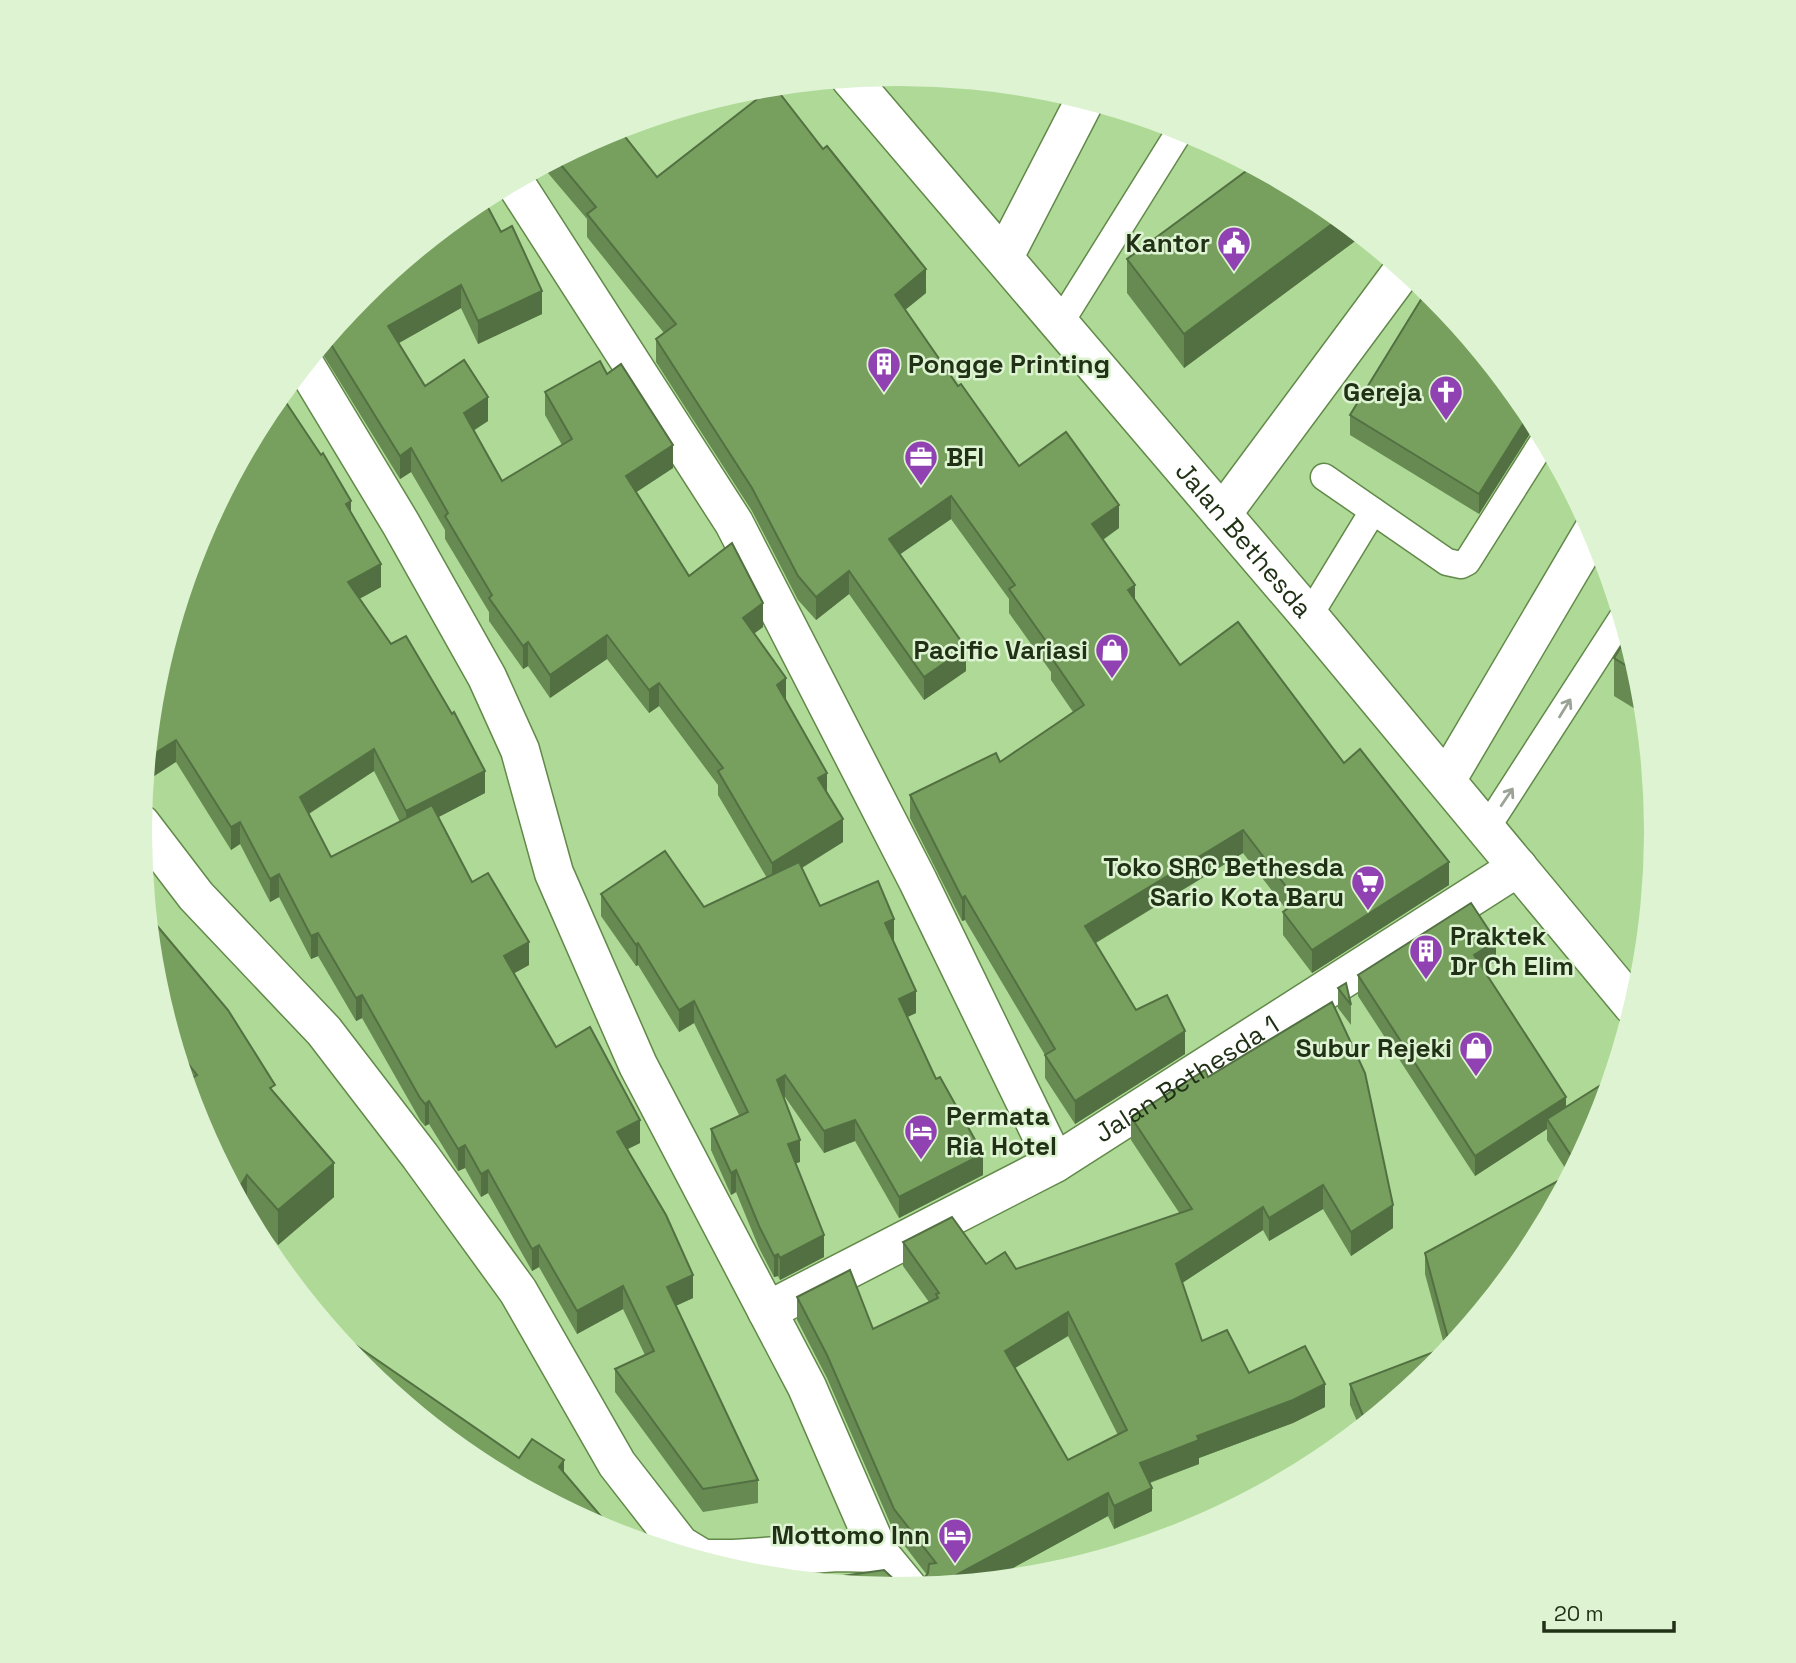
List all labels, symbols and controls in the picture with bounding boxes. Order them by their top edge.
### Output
public building icon: Kantor [1215,224,1253,273]
place label: Kantor [1125,226,1210,260]
building icon: Pongge Printing [865,345,903,394]
place label: Pongge Printing [908,347,1110,381]
church icon: Gereja [1427,373,1465,422]
place label: Gereja [1343,375,1422,409]
office icon: BFI [902,438,940,487]
place label: BFI [946,440,984,474]
street label: Jalan Bethesda [1168,455,1320,625]
shop icon: Pacific Variasi [1093,631,1131,680]
place label: Pacific Variasi [914,633,1088,667]
one-way arrow [1558,698,1572,718]
one-way arrow [1500,788,1515,807]
place label: Toko SRC Bethesda Sario Kota Baru [1103,850,1344,914]
supermarket icon: Toko SRC Bethesda Sario Kota Baru [1349,863,1387,912]
place label: Praktek Dr Ch Elim [1450,919,1574,983]
building icon: Praktek Dr Ch Elim [1407,932,1445,981]
street label: Jalan Bethesda 1 [1088,1007,1285,1150]
shop icon: Subur Rejeki [1457,1029,1495,1078]
place label: Subur Rejeki [1296,1031,1452,1065]
place label: Permata Ria Hotel [946,1099,1057,1163]
hotel icon: Permata Ria Hotel [902,1112,940,1161]
hotel icon: Mottomo Inn [936,1516,974,1565]
place label: Mottomo Inn [771,1518,930,1552]
scale bar [1544,1590,1674,1634]
text: 20 m [1554,1600,1604,1627]

